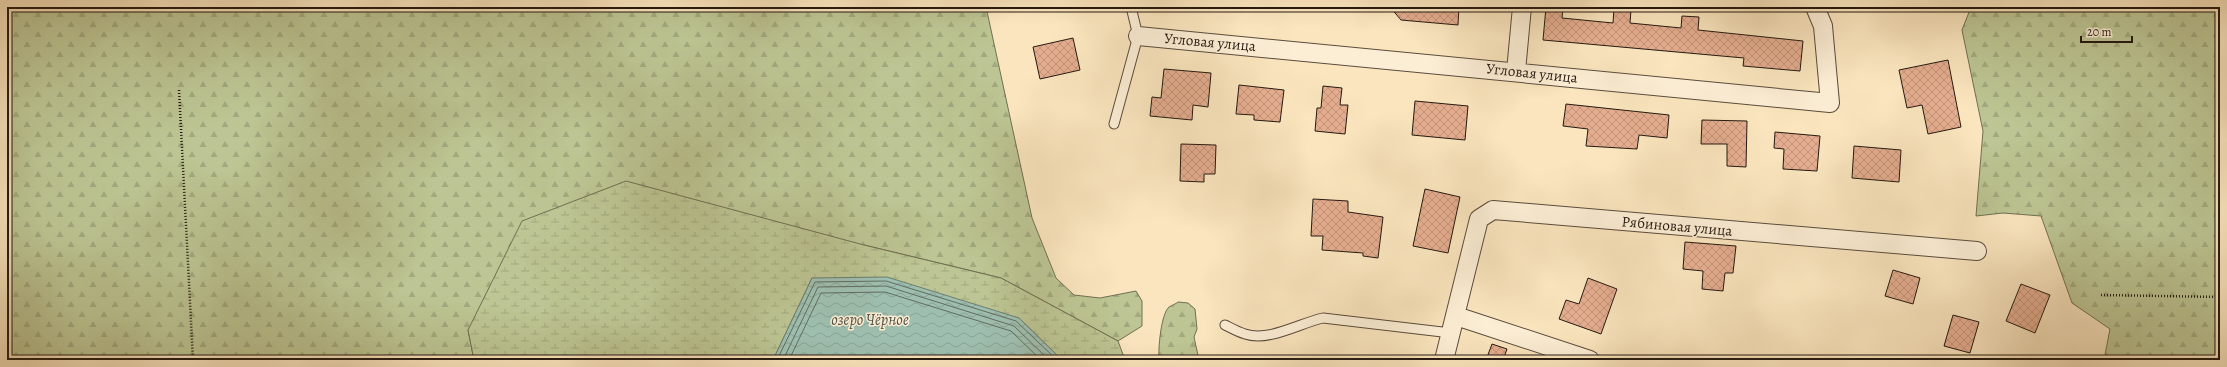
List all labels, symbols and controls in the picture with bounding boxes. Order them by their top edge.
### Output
scale bar [2081,18,2132,44]
text: 20 m [2087,24,2111,40]
street label: Угловая улица [1163,28,1257,56]
street label: Угловая улица [1485,58,1579,88]
street label: Рябиновая улица [1621,211,1733,241]
water label: озеро Чёрное [831,309,909,331]

